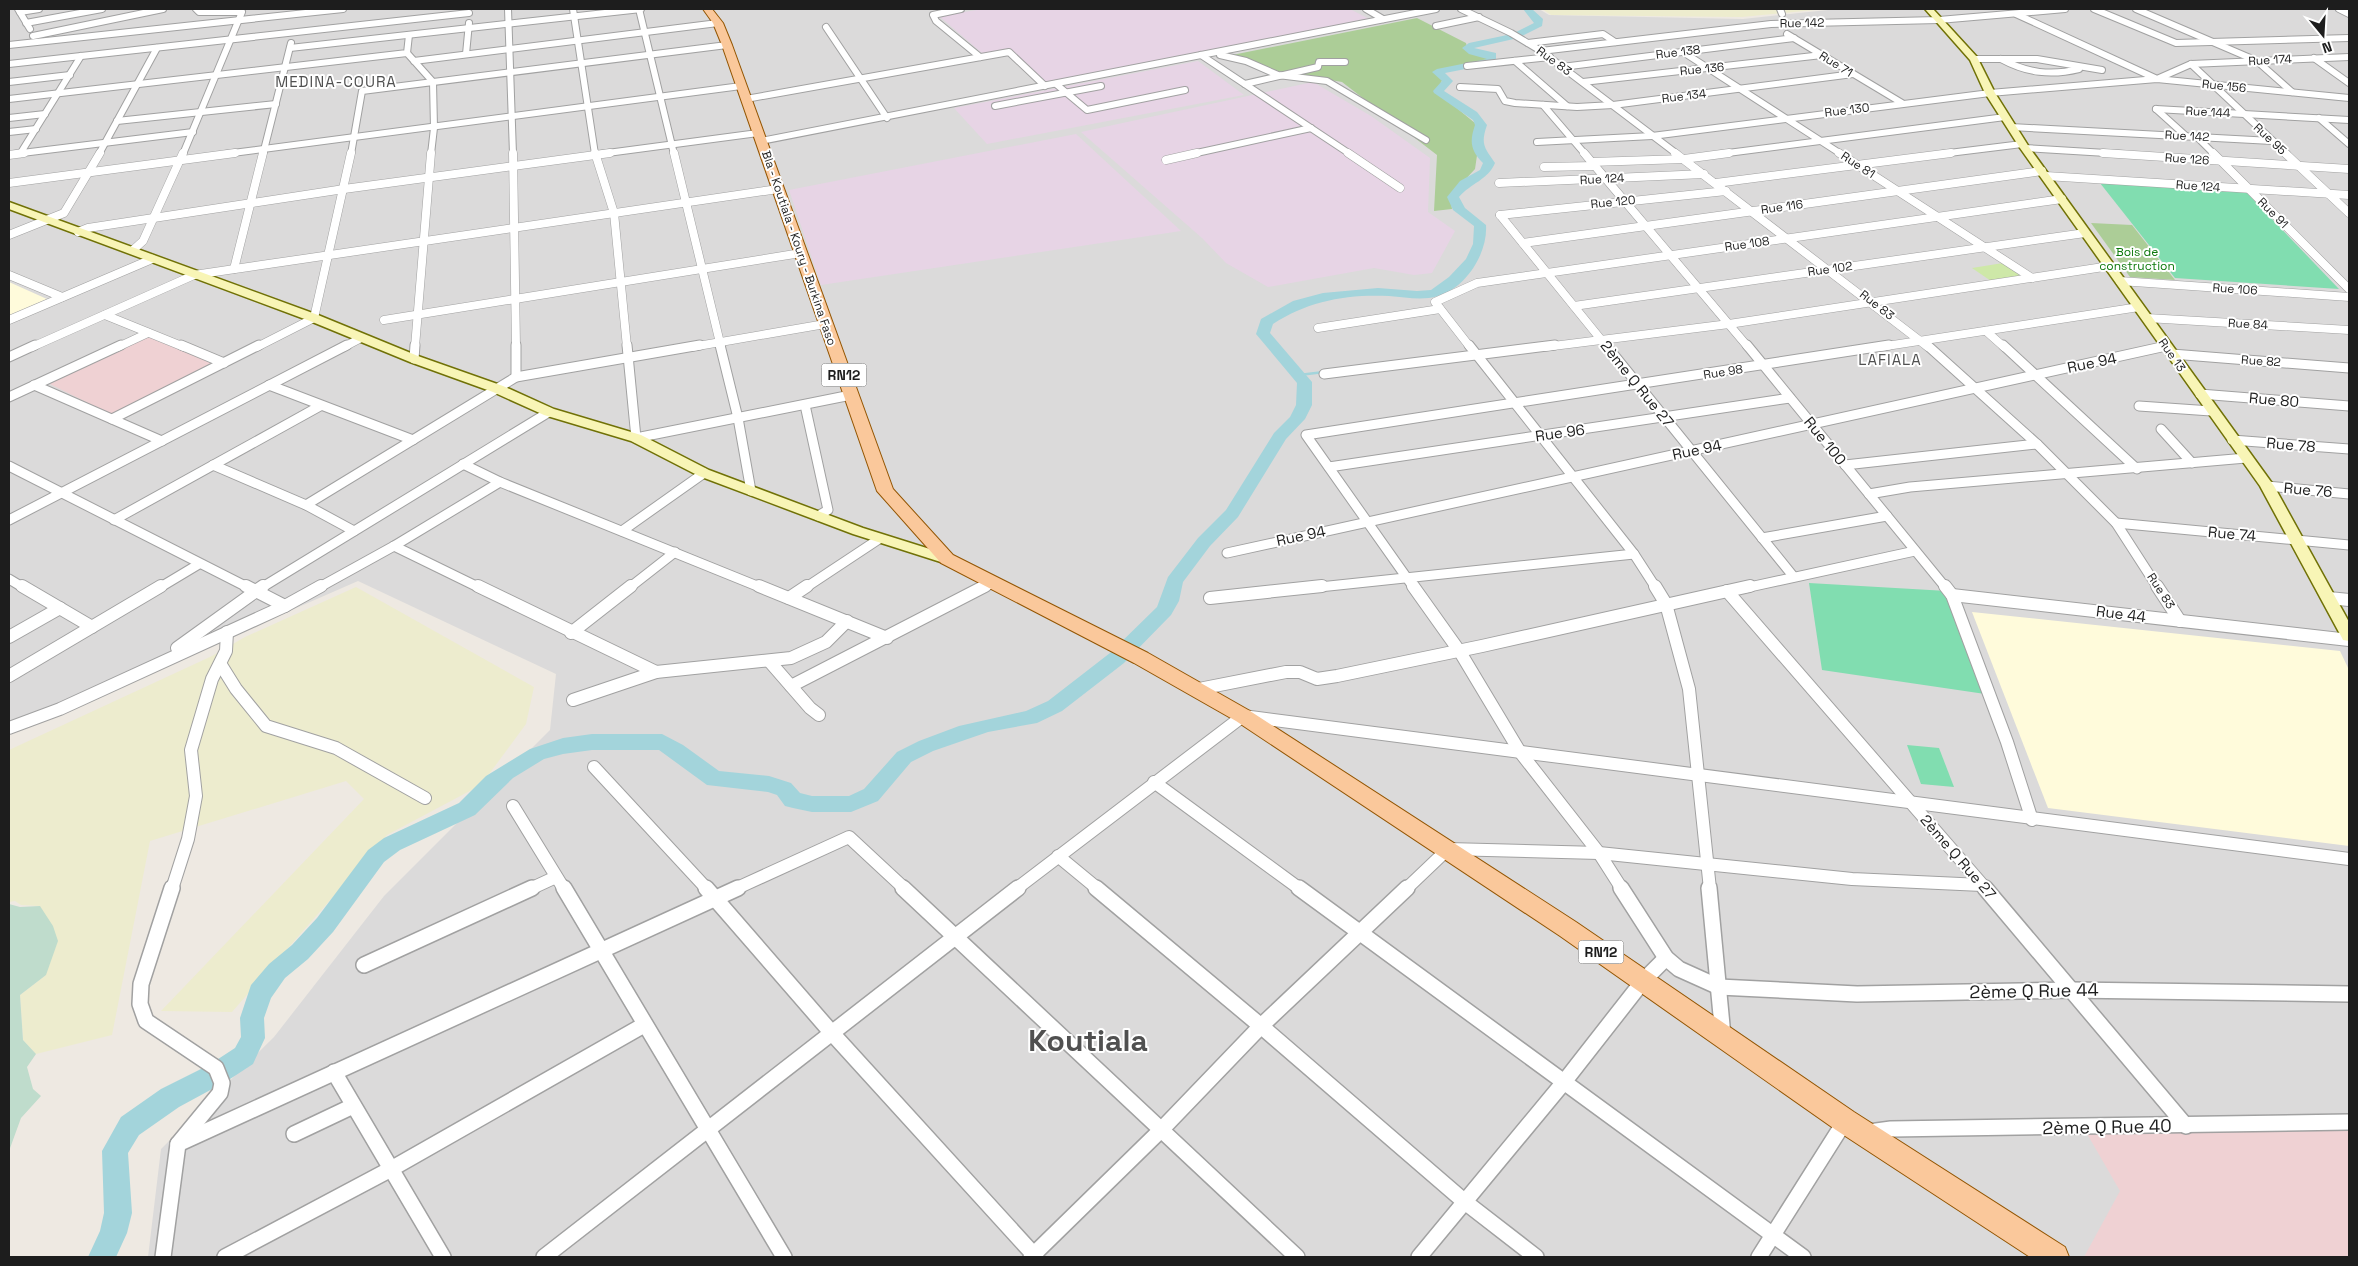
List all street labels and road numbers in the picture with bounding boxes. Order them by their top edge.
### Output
street label: Rue 142 [1779,15,1825,31]
street label: Rue 138 [1655,41,1701,63]
street label: Rue 83 [1533,43,1575,79]
street label: Rue 71 [1816,47,1856,81]
street label: Rue 174 [2248,51,2293,69]
street label: Rue 136 [1679,59,1725,79]
street label: Rue 156 [2201,76,2247,96]
street label: Rue 134 [1661,85,1708,107]
street label: Rue 130 [1824,99,1870,121]
street label: Rue 144 [2185,103,2231,121]
street label: Rue 95 [2250,120,2290,158]
street label: Rue 142 [2164,127,2210,145]
street label: Rue 81 [1838,148,1878,182]
street label: Bla - Koutiala - Koury - Burkina Faso [758,149,840,347]
street label: Rue 126 [2164,149,2210,169]
street label: Rue 124 [1579,170,1625,188]
street label: Rue 124 [2175,176,2221,196]
street label: Rue 120 [1590,192,1636,212]
street label: Rue 91 [2254,194,2292,232]
street label: Rue 116 [1760,196,1804,218]
street label: Rue 108 [1723,233,1771,255]
street label: Rue 102 [1807,258,1853,280]
street label: Rue 106 [2212,279,2258,299]
street label: Rue 83 [1856,286,1898,324]
street label: Rue 84 [2228,315,2269,333]
street label: Rue 13 [2155,335,2189,375]
street label: 2ème Q Rue 27 [1597,336,1678,431]
street label: Rue 94 [2065,348,2118,377]
street label: Rue 82 [2241,352,2281,370]
street label: Rue 98 [1702,361,1744,383]
road number: RN12 [822,364,866,386]
street label: Rue 80 [2248,388,2300,411]
street label: Rue 100 [1800,413,1851,469]
street label: Rue 96 [1534,420,1586,445]
street label: Rue 78 [2266,433,2316,456]
street label: Rue 94 [1670,435,1723,464]
street label: Rue 76 [2283,478,2333,501]
street label: Rue 94 [1274,521,1327,550]
street label: Rue 74 [2207,522,2257,545]
street label: Rue 83 [2143,570,2179,612]
street label: Rue 44 [2095,601,2147,626]
street label: 2ème Q Rue 27 [1916,810,2000,903]
road number: RN12 [1578,940,1624,964]
street label: 2ème Q Rue 44 [1969,978,2099,1003]
street label: 2ème Q Rue 40 [2042,1114,2172,1139]

